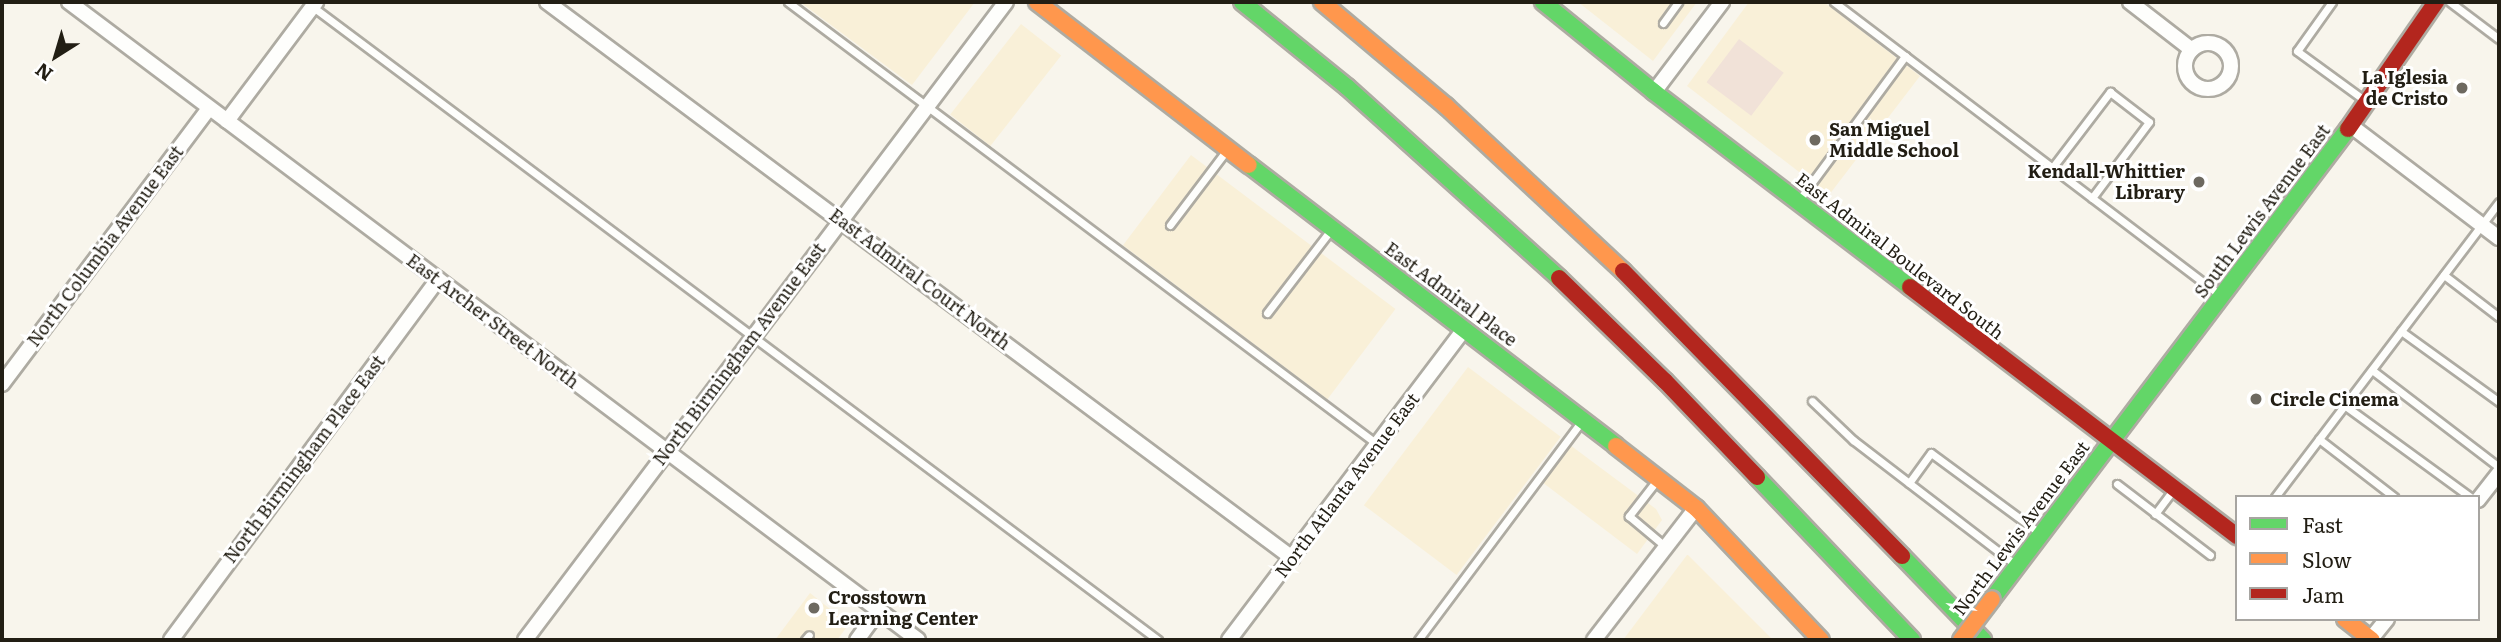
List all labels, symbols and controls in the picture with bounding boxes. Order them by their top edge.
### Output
north arrow [21,21,91,91]
text: N [29,57,58,89]
place label: La Iglesia de Cristo [2362,67,2448,110]
marker: La Iglesia de Cristo [2454,80,2470,96]
place label: San Miguel Middle School [1829,119,1959,162]
street label: South Lewis Avenue East [2190,120,2334,302]
marker: San Miguel Middle School [1807,132,1823,148]
street label: North Columbia Avenue East [22,141,188,351]
place label: Kendall-Whittier Library [2028,161,2185,204]
street label: East Admiral Boulevard South [1792,168,2008,344]
marker: Kendall-Whittier Library [2191,174,2207,190]
street label: East Admiral Court North [825,204,1015,354]
street label: East Admiral Place [1381,237,1521,351]
street label: North Birmingham Avenue East [648,239,830,469]
street label: East Archer Street North [403,249,583,393]
street label: North Birmingham Place East [219,351,389,567]
street label: North Atlanta Avenue East [1270,388,1424,582]
place label: Circle Cinema [2270,388,2399,410]
marker: Circle Cinema [2248,391,2264,407]
street label: North Lewis Avenue East [1948,437,2094,619]
legend [2235,495,2480,621]
text: Fast [2302,508,2343,539]
text: Slow [2302,543,2352,574]
text: Jam [2302,578,2344,609]
place label: Crosstown Learning Center [828,587,978,630]
marker: Crosstown Learning Center [806,600,822,616]

